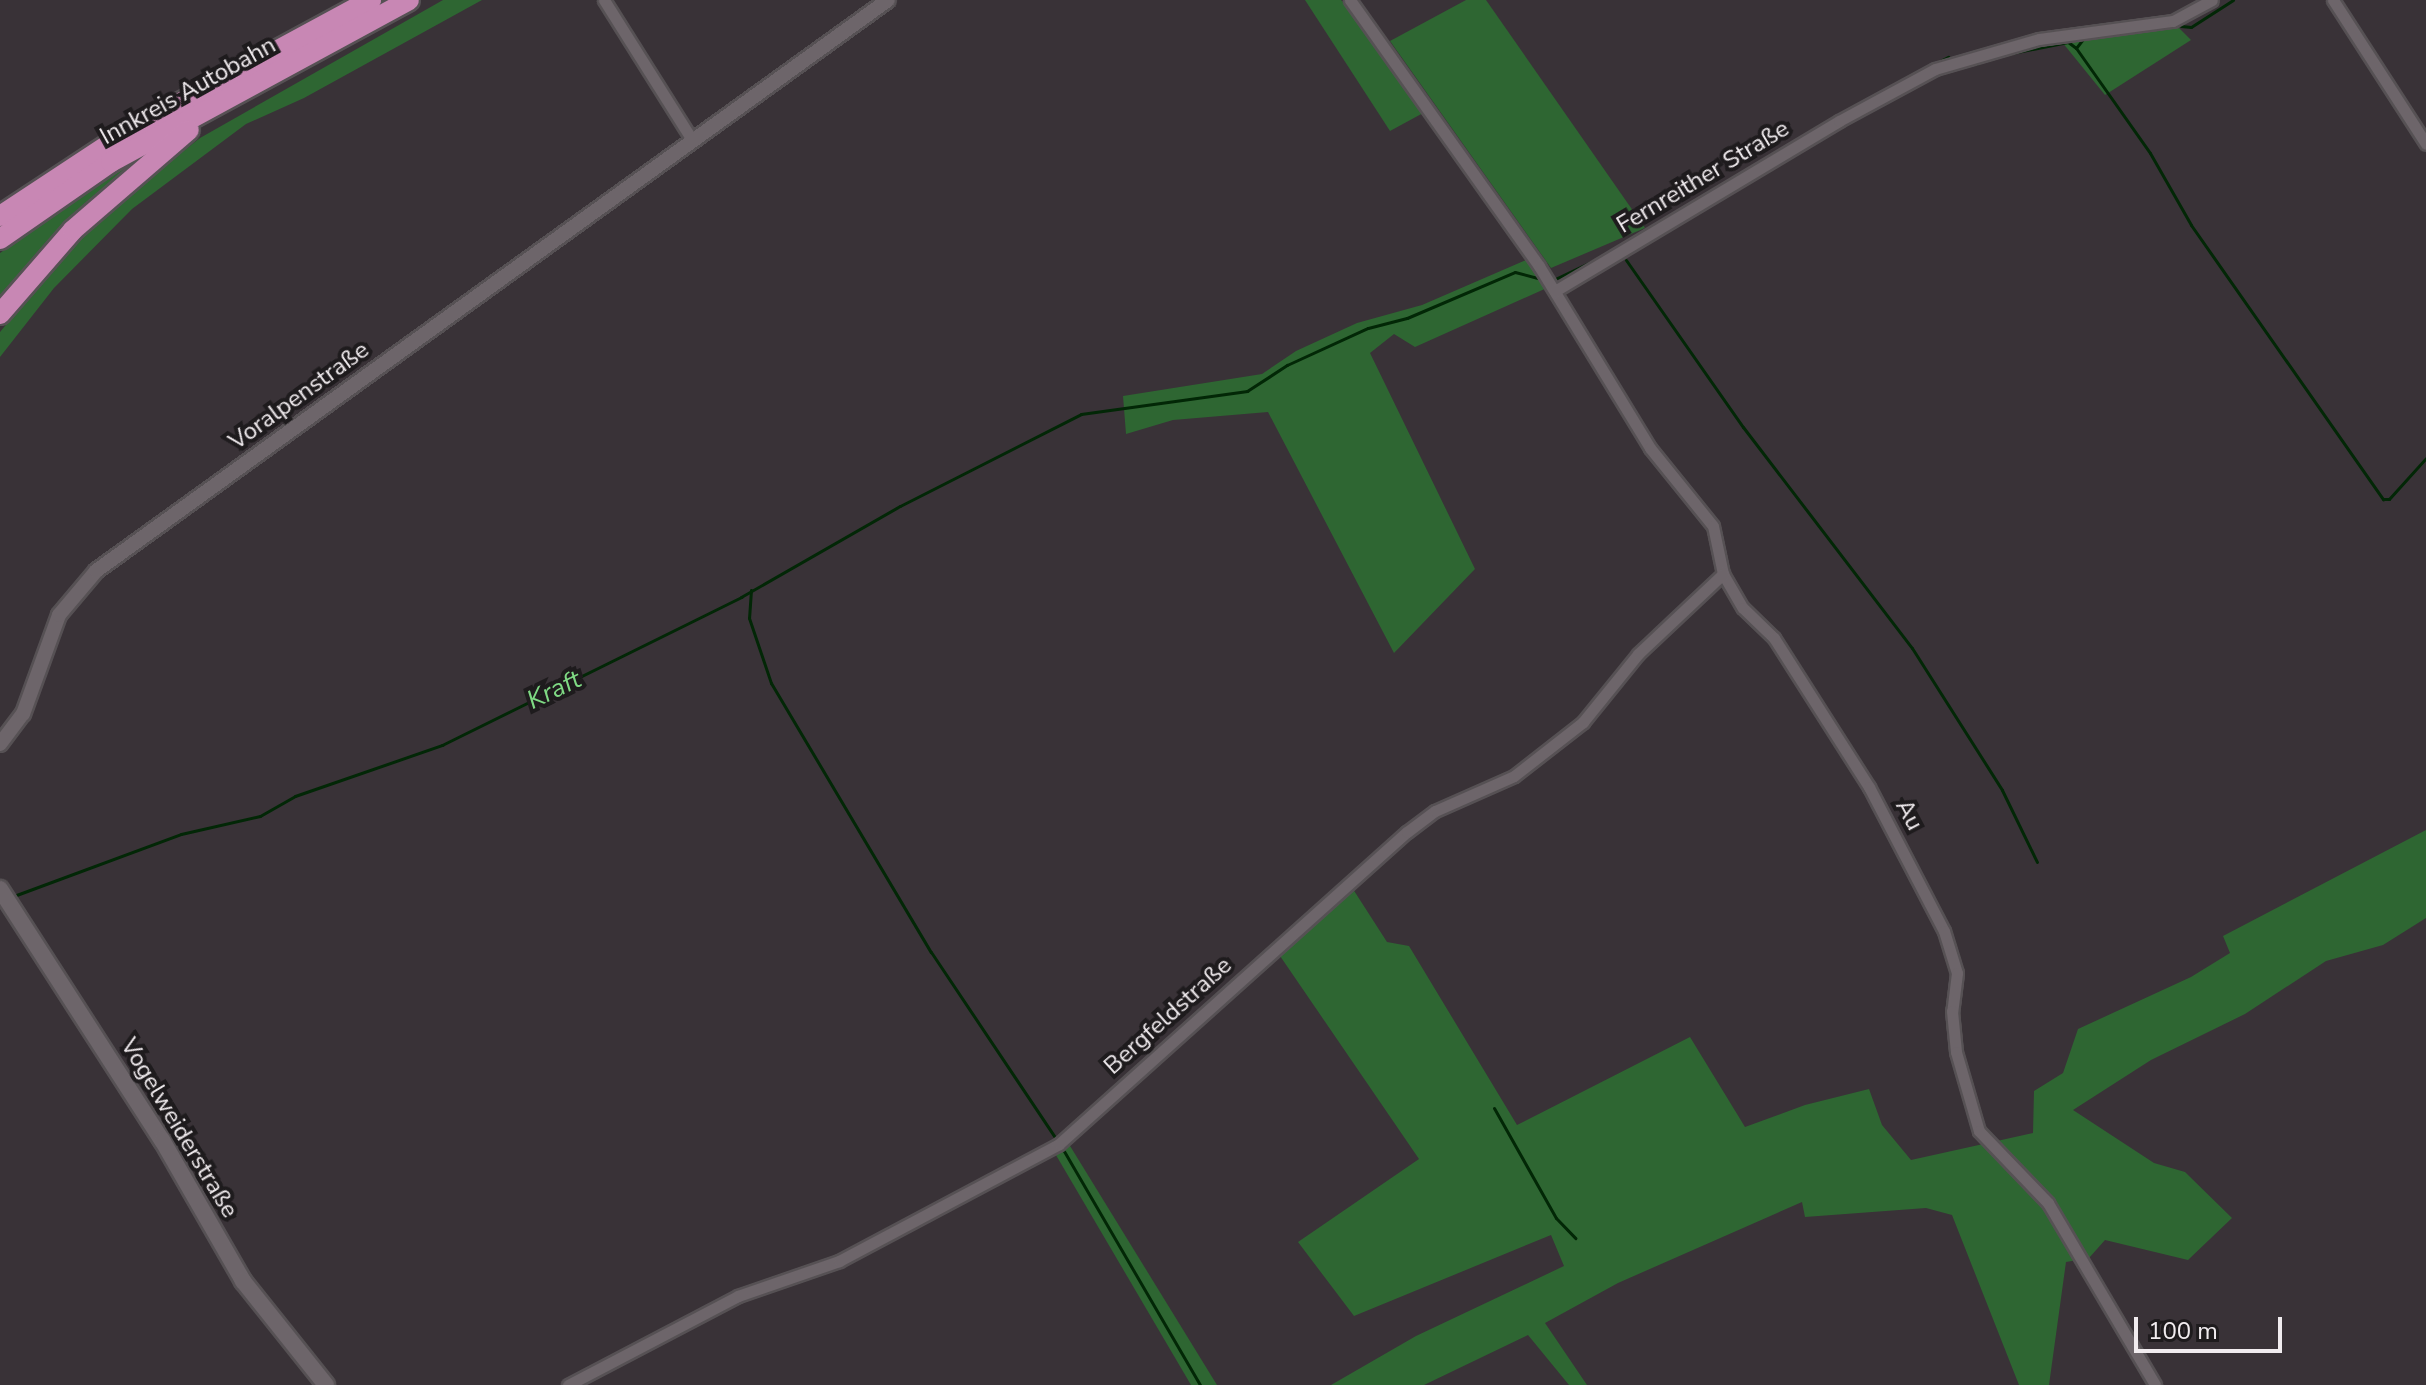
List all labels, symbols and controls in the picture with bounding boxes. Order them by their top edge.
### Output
street label: Innkreis Autobahn [95,31,281,151]
street label: Fernreither Straße [1612,114,1794,240]
street label: Voralpenstraße [224,336,374,456]
water label: Kraft [522,664,586,716]
street label: Au [1889,795,1929,835]
street label: Bergfeldstraße [1098,951,1238,1081]
street label: Vogelweiderstraße [114,1033,244,1223]
scale bar [2138,1301,2286,1351]
text: 100 m [2148,1315,2218,1347]

